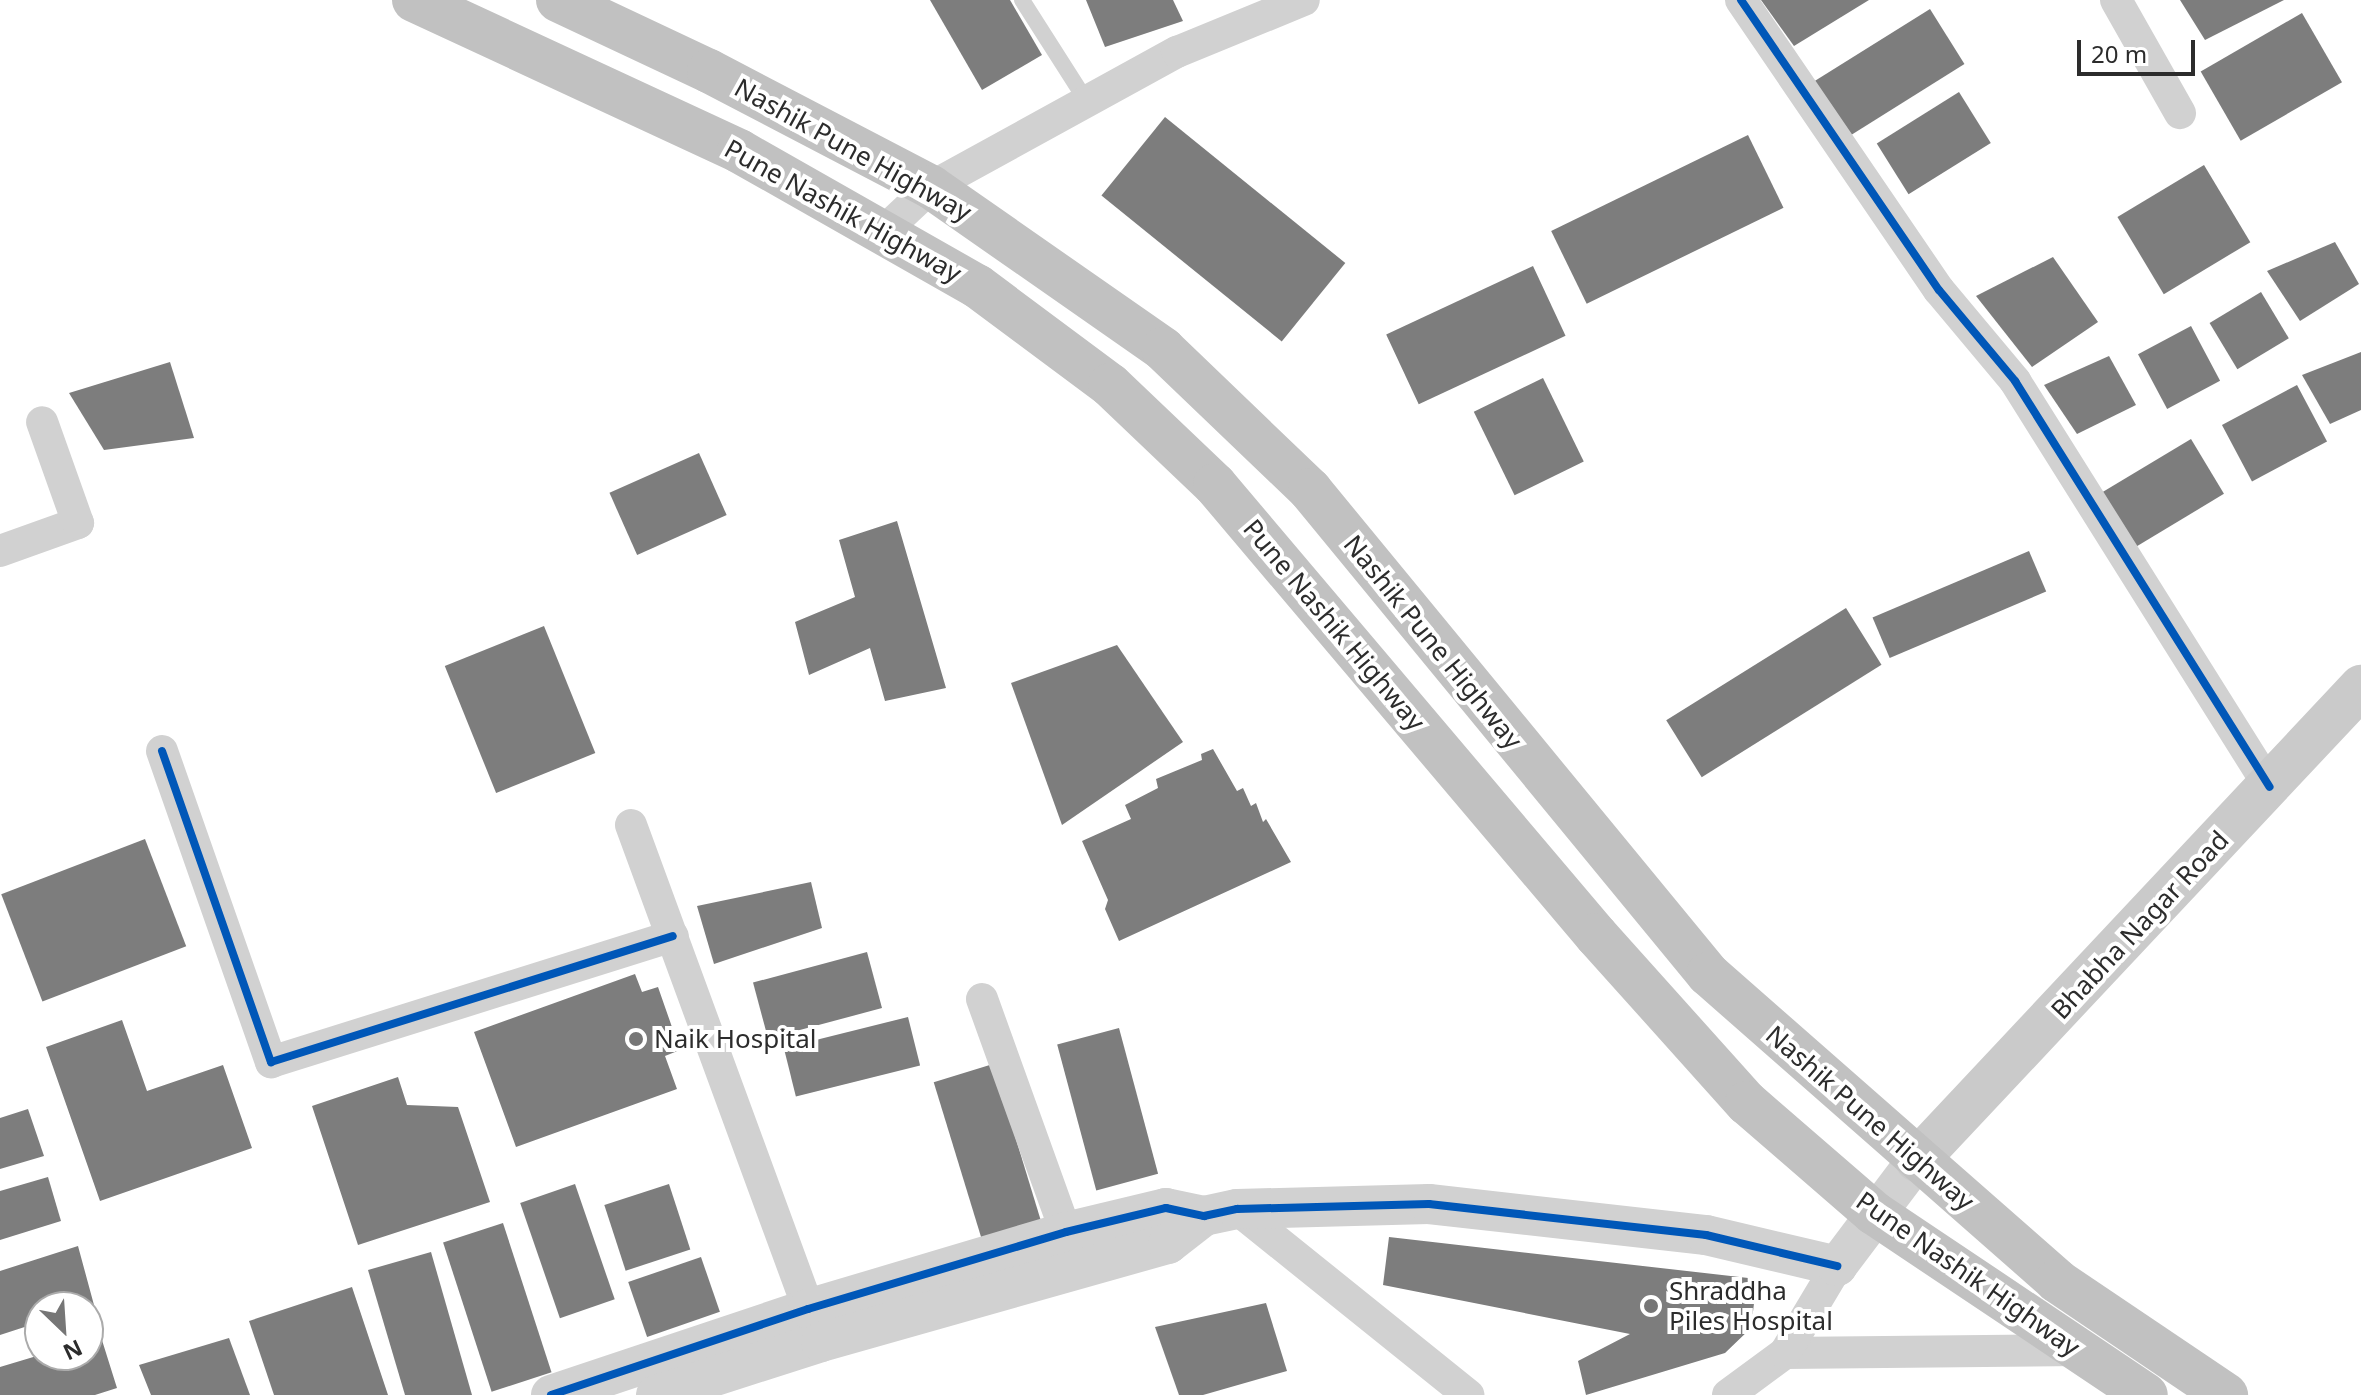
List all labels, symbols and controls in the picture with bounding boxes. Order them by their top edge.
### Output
scale bar [2081,24,2199,74]
text: 20 m [2091,37,2147,70]
street label: Nashik Pune Highway [729,72,977,228]
street label: Pune Nashik Highway [719,133,967,289]
street label: Pune Nashik Highway [1237,513,1431,737]
street label: Nashik Pune Highway [1337,529,1529,755]
street label: Bhabha Nagar Road [2045,824,2235,1026]
street label: Nashik Pune Highway [1759,1019,1981,1217]
place label: Naik Hospital [654,1023,817,1055]
marker: Naik Hospital [625,1028,647,1050]
street label: Pune Nashik Highway [1850,1185,2086,1363]
place label: Shraddha Piles Hospital [1669,1275,1833,1336]
north arrow [24,1291,104,1371]
marker: Shraddha Piles Hospital [1640,1295,1662,1317]
text: N [59,1334,88,1368]

